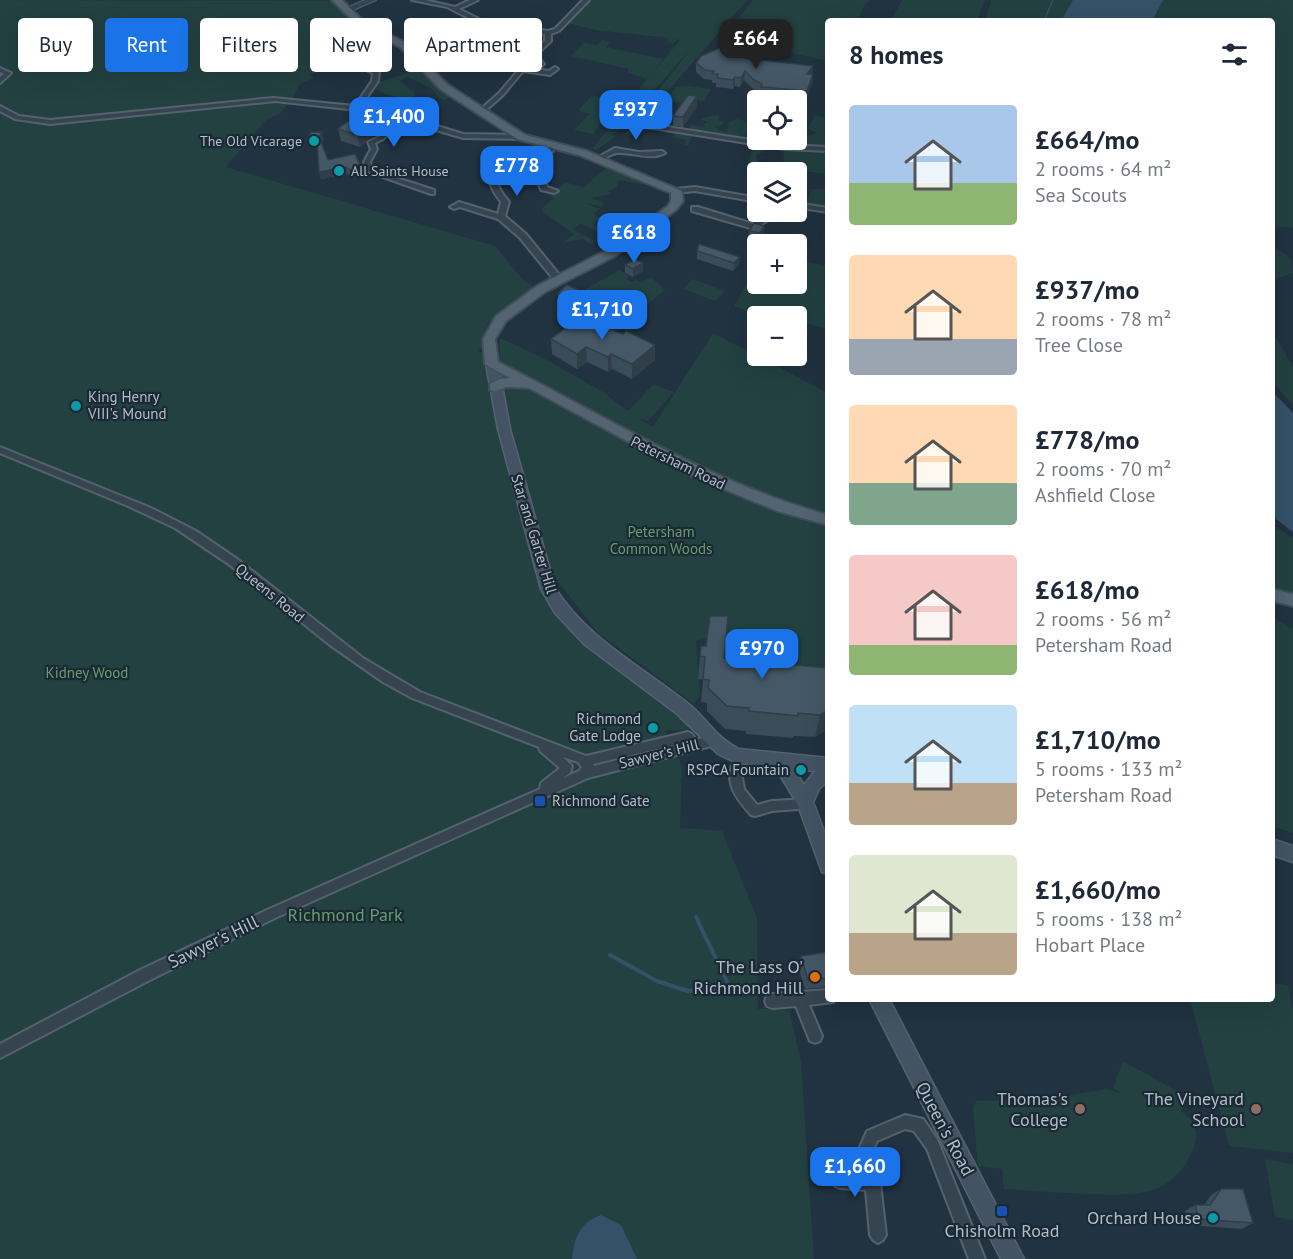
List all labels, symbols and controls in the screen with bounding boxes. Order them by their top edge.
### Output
chip: Buy [18,18,93,72]
chip: Rent [105,18,188,72]
chip: Filters [200,18,298,72]
chip: New [310,18,392,72]
chip: Apartment [404,18,542,72]
pin: £664 [720,19,792,70]
text: £664 [733,25,779,51]
text: 8 homes [849,38,944,71]
icon: filters [1218,38,1251,71]
pin: £937 [600,90,672,141]
map controls [747,90,807,366]
button: locate [747,90,807,150]
text: £937 [613,96,659,122]
pin: £1,400 [345,97,443,148]
text: £1,400 [363,103,425,129]
text: £664/mo [1035,123,1139,156]
icon: home [897,129,969,201]
place label: The Old Vicarage [200,132,302,150]
marker: The Old Vicarage [307,134,321,148]
pin: £778 [481,146,553,197]
text: £778 [494,152,540,178]
text: 2 rooms · 64 m² [1035,156,1171,182]
place label: All Saints House [351,162,449,180]
button: layers [747,162,807,222]
marker: All Saints House [332,164,346,178]
text: Sea Scouts [1035,182,1127,208]
pin: £618 [598,213,670,264]
text: £618 [611,219,657,245]
button: + [747,234,807,294]
text: £937/mo [1035,273,1139,306]
icon: home [897,279,969,351]
pin: £1,710 [553,290,651,341]
text: £1,710 [571,296,633,322]
button: − [747,306,807,366]
text: 2 rooms · 78 m² [1035,306,1171,332]
text: Tree Close [1035,332,1123,358]
place label: King Henry VIII's Mound [87,387,167,423]
marker: King Henry VIII's Mound [69,399,83,413]
text: £778/mo [1035,423,1139,456]
icon: home [897,429,969,501]
street label: Petersham Road [628,431,729,494]
text: 2 rooms · 70 m² [1035,456,1171,482]
street label: Star and Garter Hill [507,472,562,597]
text: Ashfield Close [1035,482,1156,508]
park label: Petersham Common Woods [610,522,712,558]
street label: Queens Road [232,559,309,626]
text: £618/mo [1035,573,1139,606]
icon: home [897,579,969,651]
text: 2 rooms · 56 m² [1035,606,1171,632]
pin: £970 [726,629,798,680]
text: Petersham Road [1035,632,1172,658]
text: £970 [739,635,785,661]
park label: Kidney Wood [46,663,128,682]
place label: Richmond Gate Lodge [569,709,641,745]
marker: Richmond Gate Lodge [646,721,660,735]
text: £1,710/mo [1035,723,1161,756]
icon: home [897,729,969,801]
street label: Sawyer's Hill [617,734,701,773]
text: 5 rooms · 133 m² [1035,756,1182,782]
place label: RSPCA Fountain [687,760,789,779]
marker: RSPCA Fountain [794,763,808,777]
text: Petersham Road [1035,782,1172,808]
place label: Richmond Gate [552,791,650,810]
marker: Richmond Gate [533,794,547,808]
text: £1,660/mo [1035,873,1161,906]
icon: home [897,879,969,951]
park label: Richmond Park [287,903,403,926]
text: 5 rooms · 138 m² [1035,906,1182,932]
street label: Sawyer's Hill [164,909,262,973]
text: Hobart Place [1035,932,1145,958]
place label: The Lass O' Richmond Hill [693,955,804,999]
marker: The Lass O' Richmond Hill [808,970,822,984]
street label: Queen's Road [911,1078,980,1180]
place label: Thomas's College [997,1087,1068,1131]
place label: The Vineyard School [1144,1087,1245,1131]
marker: Thomas's College [1073,1102,1087,1116]
marker: The Vineyard School [1249,1102,1263,1116]
pin: £1,660 [806,1147,904,1198]
text: £1,660 [824,1153,886,1179]
marker: Chisholm Road [995,1204,1009,1218]
place label: Orchard House [1087,1206,1201,1229]
marker: Orchard House [1206,1211,1220,1225]
place label: Chisholm Road [945,1219,1059,1242]

